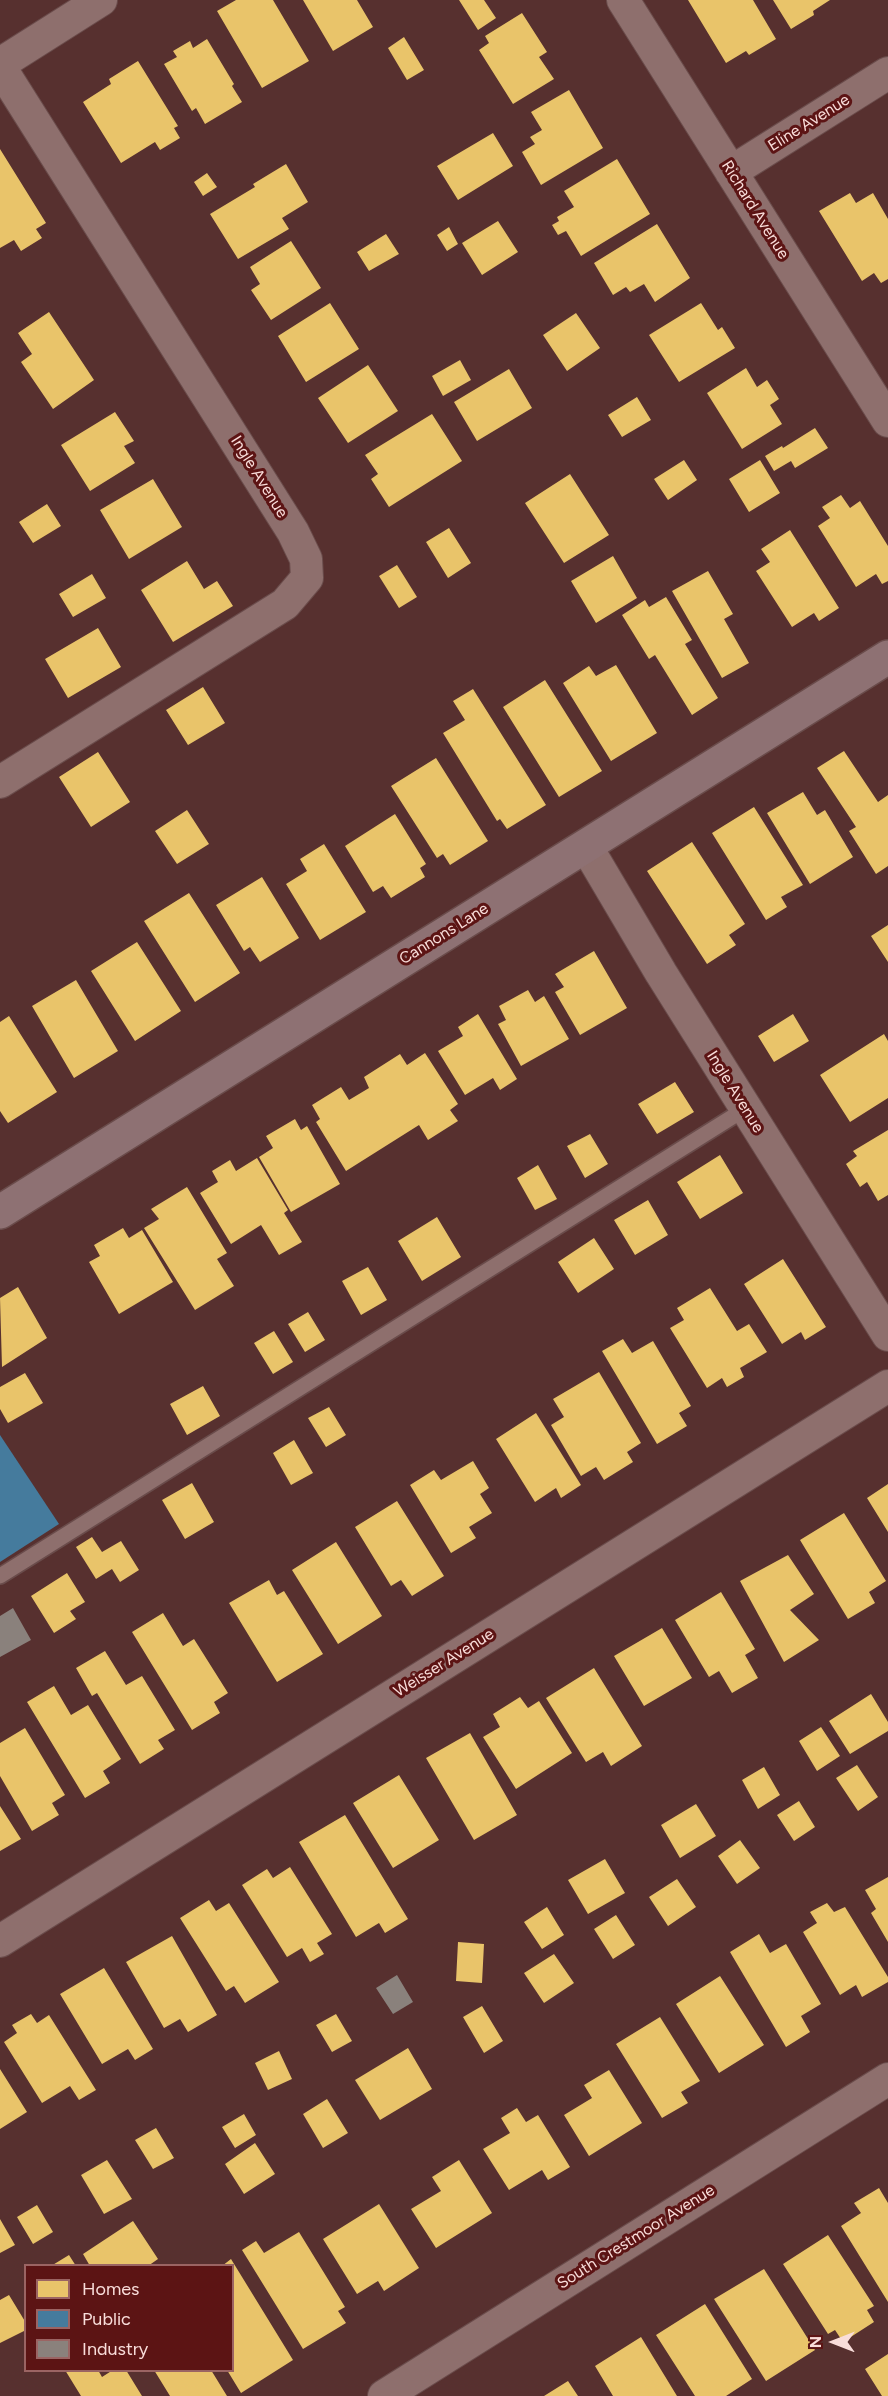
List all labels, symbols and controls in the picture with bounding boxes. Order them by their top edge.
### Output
street label: Eline Avenue [765,90,853,156]
street label: Richard Avenue [717,157,793,263]
street label: Ingle Avenue [226,432,292,522]
street label: Cannons Lane [396,899,492,969]
street label: Ingle Avenue [702,1047,768,1137]
street label: Weisser Avenue [390,1625,498,1701]
street label: South Crestmoor Avenue [554,2181,718,2293]
legend [24,2264,234,2372]
text: Homes [82,2278,140,2300]
text: Public [82,2308,131,2330]
north arrow [804,2312,864,2372]
text: N [806,2336,825,2348]
text: Industry [82,2338,148,2360]

